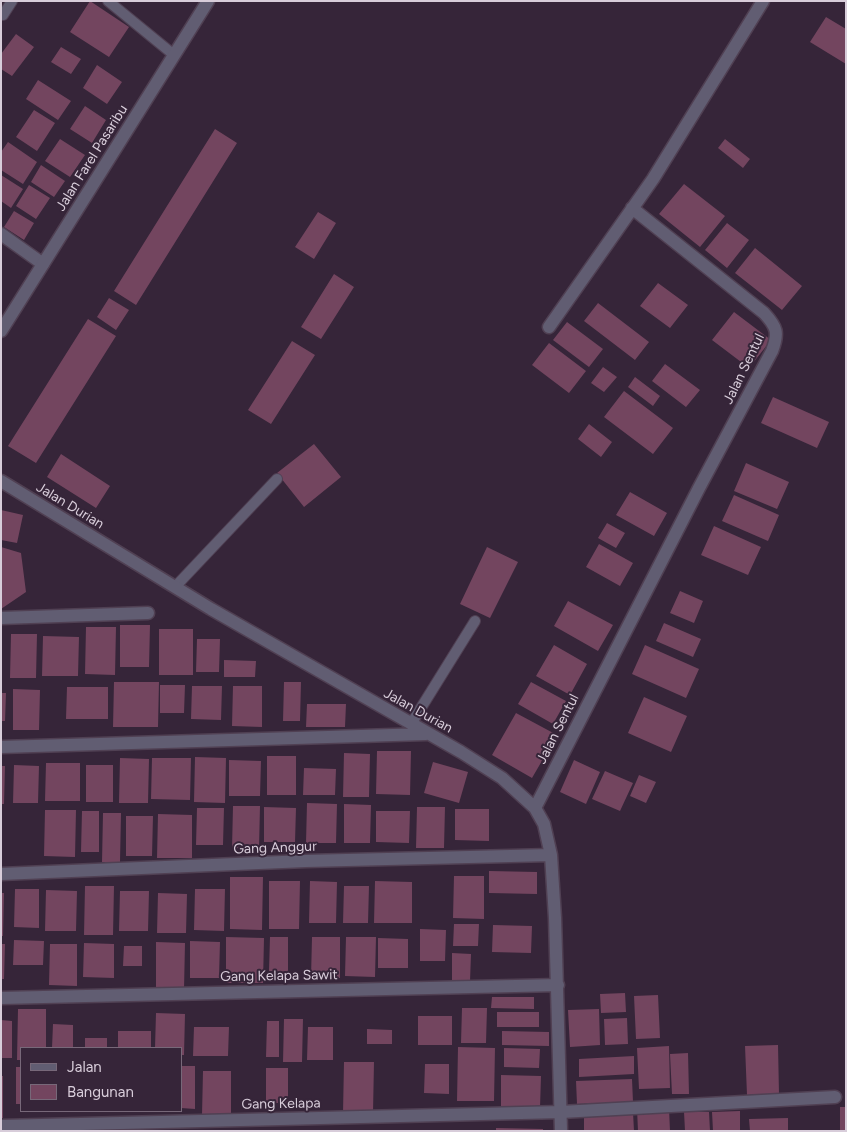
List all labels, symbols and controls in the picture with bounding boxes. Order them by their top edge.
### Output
street label: Jalan Farel Pasaribu [53,102,131,214]
street label: Jalan Sentul [720,331,768,407]
street label: Jalan Durian [33,479,107,533]
street label: Jalan Durian [381,685,455,737]
street label: Jalan Sentul [533,691,583,767]
street label: Gang Anggur [233,838,317,858]
street label: Gang Kelapa Sawit [220,967,338,985]
legend [20,1047,182,1112]
text: Jalan [67,1058,102,1076]
text: Bangunan [67,1083,134,1101]
street label: Gang Kelapa [241,1095,321,1113]

